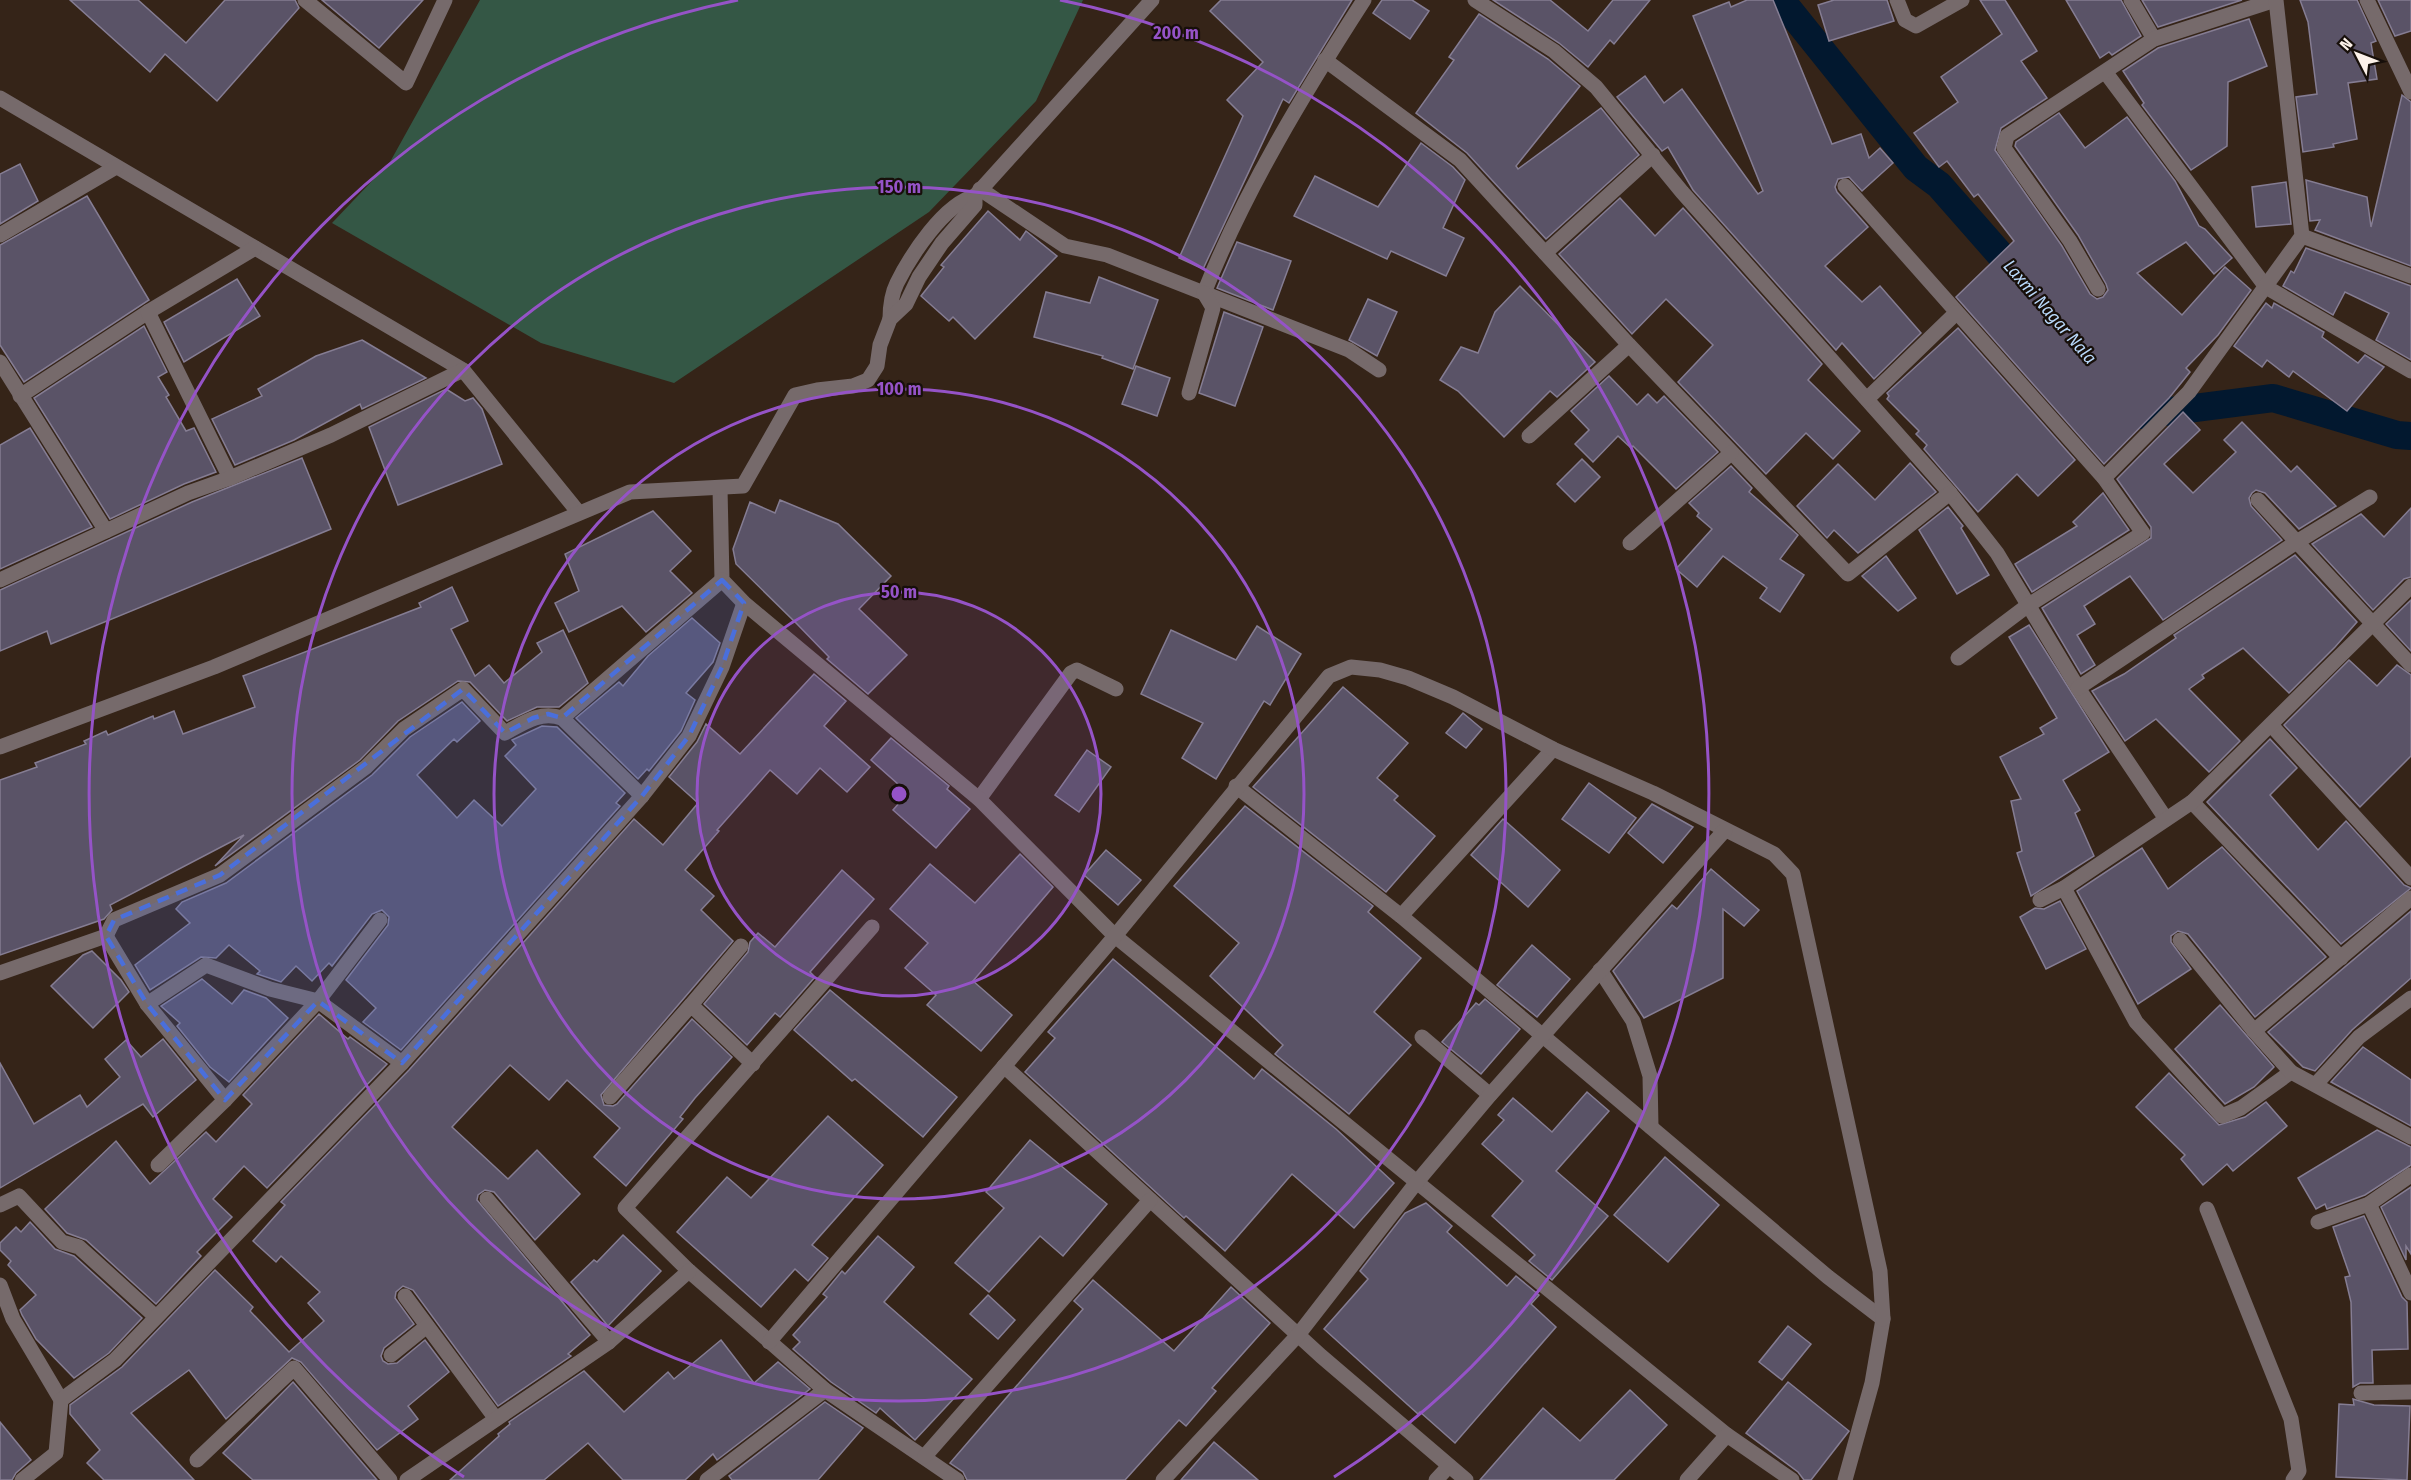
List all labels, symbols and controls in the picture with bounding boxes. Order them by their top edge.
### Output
text: 200 m [1152,22,1199,44]
north arrow [2327,24,2387,84]
text: N [2336,34,2356,54]
text: 150 m [877,176,921,198]
water label: Laxmi Nagar Nala [1999,255,2101,369]
text: 100 m [877,378,921,400]
text: 50 m [881,581,917,603]
centre of rings [889,784,909,804]

